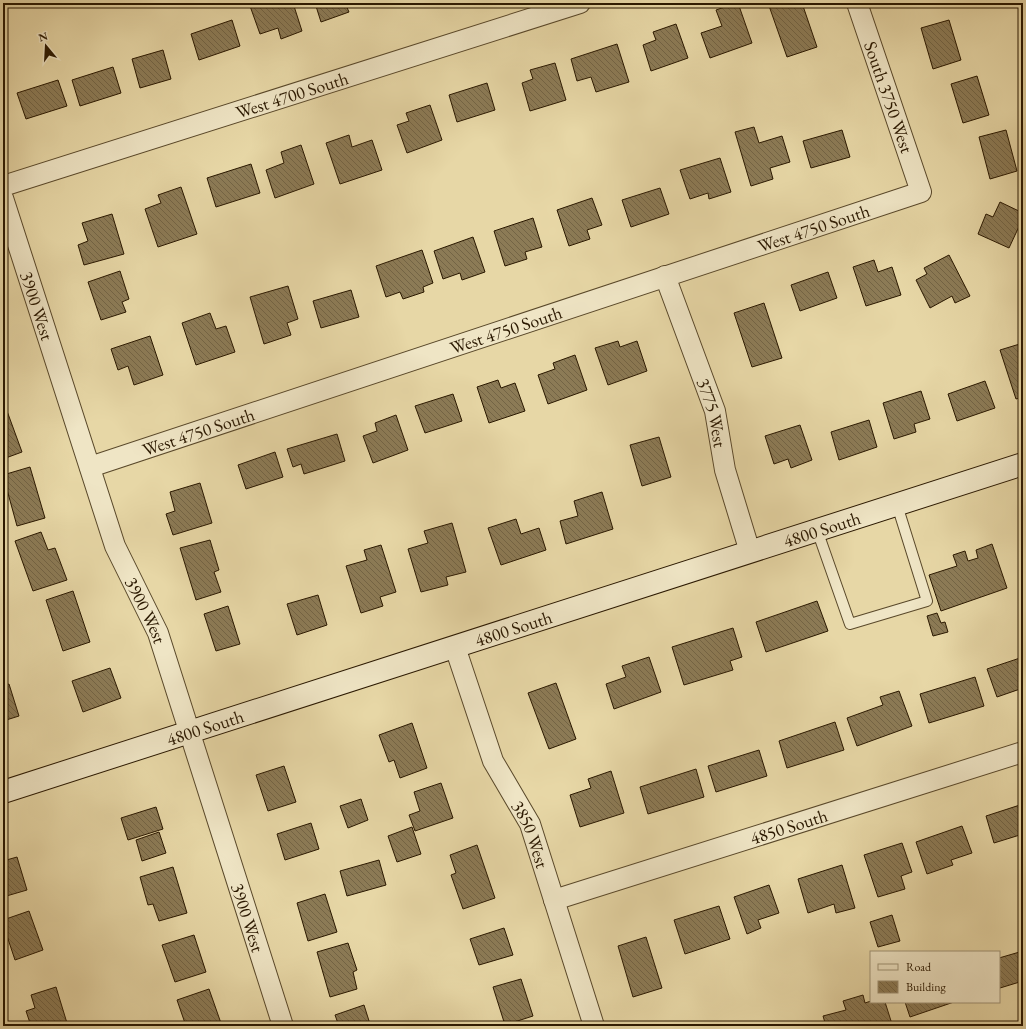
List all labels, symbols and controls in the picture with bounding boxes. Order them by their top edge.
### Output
north arrow [26,26,66,66]
text: N [37,28,49,45]
street label: South 3750 West [859,38,919,156]
street label: West 4700 South [233,66,351,123]
street label: West 4750 South [754,198,872,257]
street label: 3900 West [16,268,60,343]
street label: West 4750 South [447,300,565,359]
street label: 3775 West [692,375,733,449]
street label: West 4750 South [139,402,257,460]
street label: 4800 South [780,506,863,552]
street label: 3900 West [121,573,172,646]
street label: 4800 South [472,605,555,651]
street label: 4800 South [163,704,246,750]
street label: 3850 West [507,796,555,871]
street label: 4850 South [747,803,830,849]
street label: 3900 West [227,880,270,955]
legend [870,951,1000,1003]
text: Road [906,959,932,975]
text: Building [906,979,947,995]

